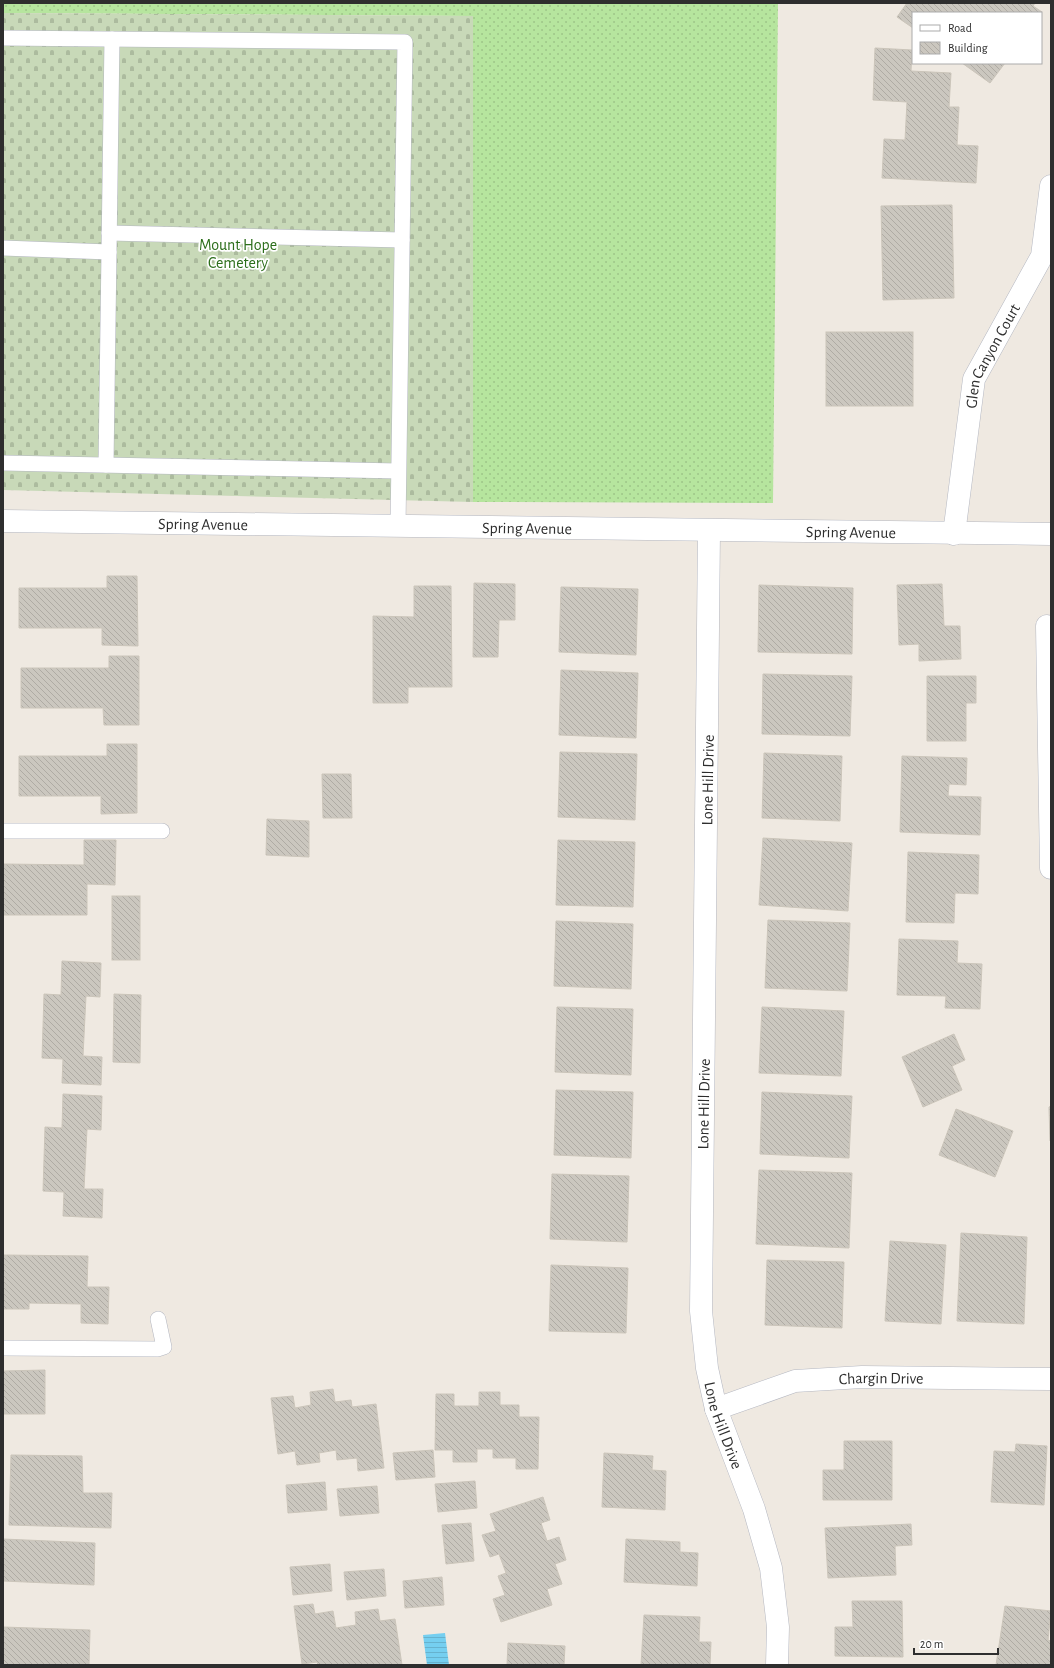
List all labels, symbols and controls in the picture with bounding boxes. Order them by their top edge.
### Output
legend [912,12,1042,64]
text: Road [948,22,972,34]
text: Building [948,42,988,54]
park label: Mount Hope Cemetery [199,237,277,272]
street label: Glen Canyon Court [963,301,1023,409]
street label: Spring Avenue [158,516,248,533]
street label: Spring Avenue [482,520,572,537]
street label: Spring Avenue [806,524,896,541]
street label: Lone Hill Drive [699,734,717,826]
street label: Lone Hill Drive [695,1058,713,1150]
street label: Chargin Drive [838,1370,924,1387]
street label: Lone Hill Drive [701,1380,745,1471]
scale bar [914,1630,998,1656]
text: 20 m [920,1638,943,1650]

